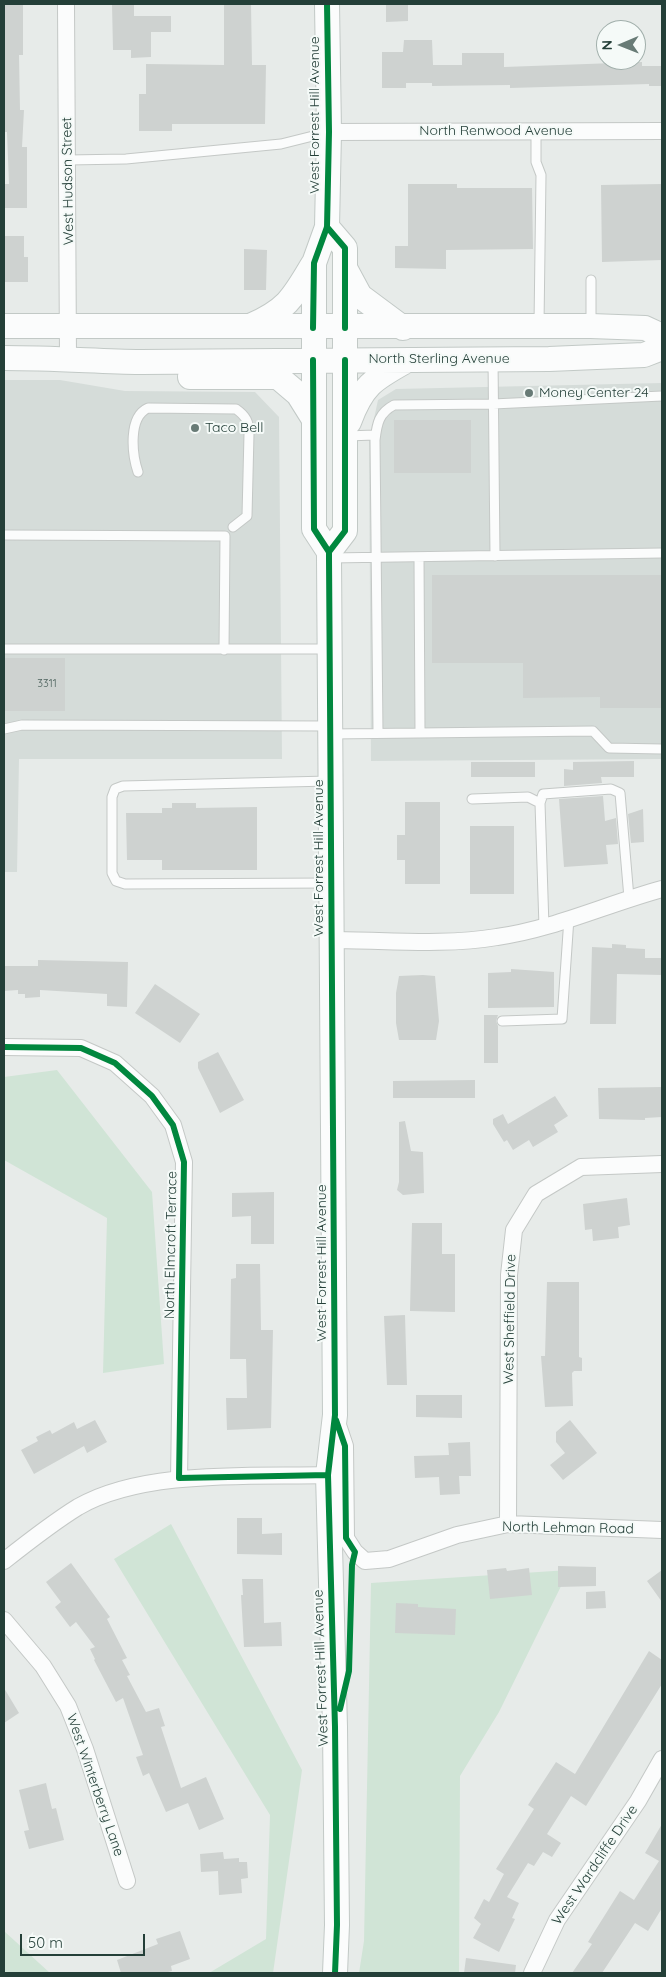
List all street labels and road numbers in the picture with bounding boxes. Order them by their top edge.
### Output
street label: West Forrest Hill Avenue [307,36,323,194]
street label: West Hudson Street [58,117,78,245]
street label: North Renwood Avenue [419,123,573,139]
street label: North Sterling Avenue [368,351,510,367]
street label: West Forrest Hill Avenue [311,779,327,937]
street label: North Elmcroft Terrace [161,1171,181,1319]
street label: West Forrest Hill Avenue [314,1184,330,1342]
street label: West Sheffield Drive [500,1254,520,1384]
street label: North Lehman Road [502,1518,634,1538]
street label: West Forrest Hill Avenue [310,1589,332,1747]
street label: West Winterberry Lane [63,1711,127,1859]
street label: West Wardcliffe Drive [549,1802,641,1928]

